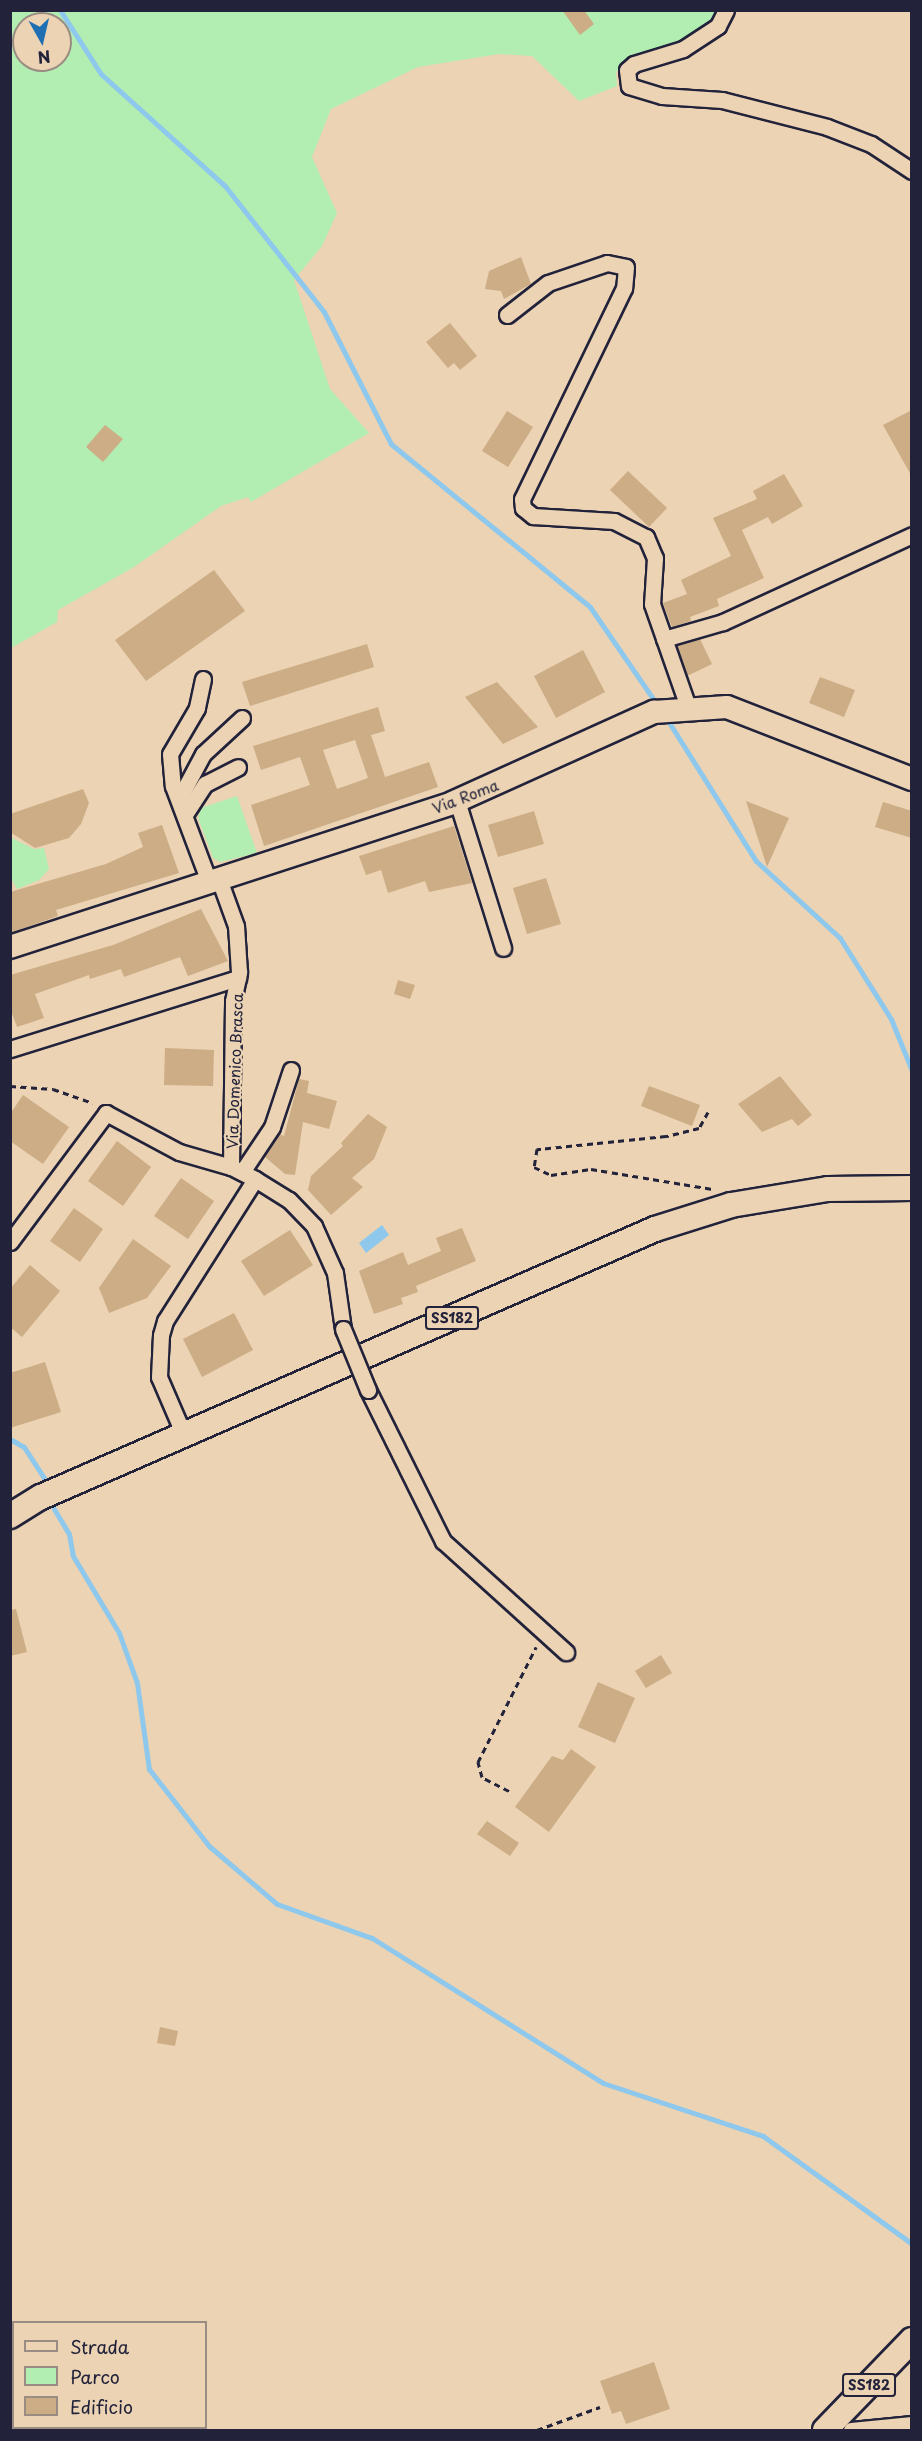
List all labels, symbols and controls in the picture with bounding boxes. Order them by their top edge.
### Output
north arrow [12,12,72,72]
text: N [36,45,52,71]
street label: Via Roma [429,775,501,817]
street label: Via Domenico Brasca [222,993,246,1149]
road number: SS182 [425,1307,479,1329]
legend [12,2321,207,2429]
text: Strada [70,2333,129,2360]
text: Parco [70,2363,120,2390]
road number: SS182 [842,2374,896,2396]
text: Edificio [70,2393,133,2420]

